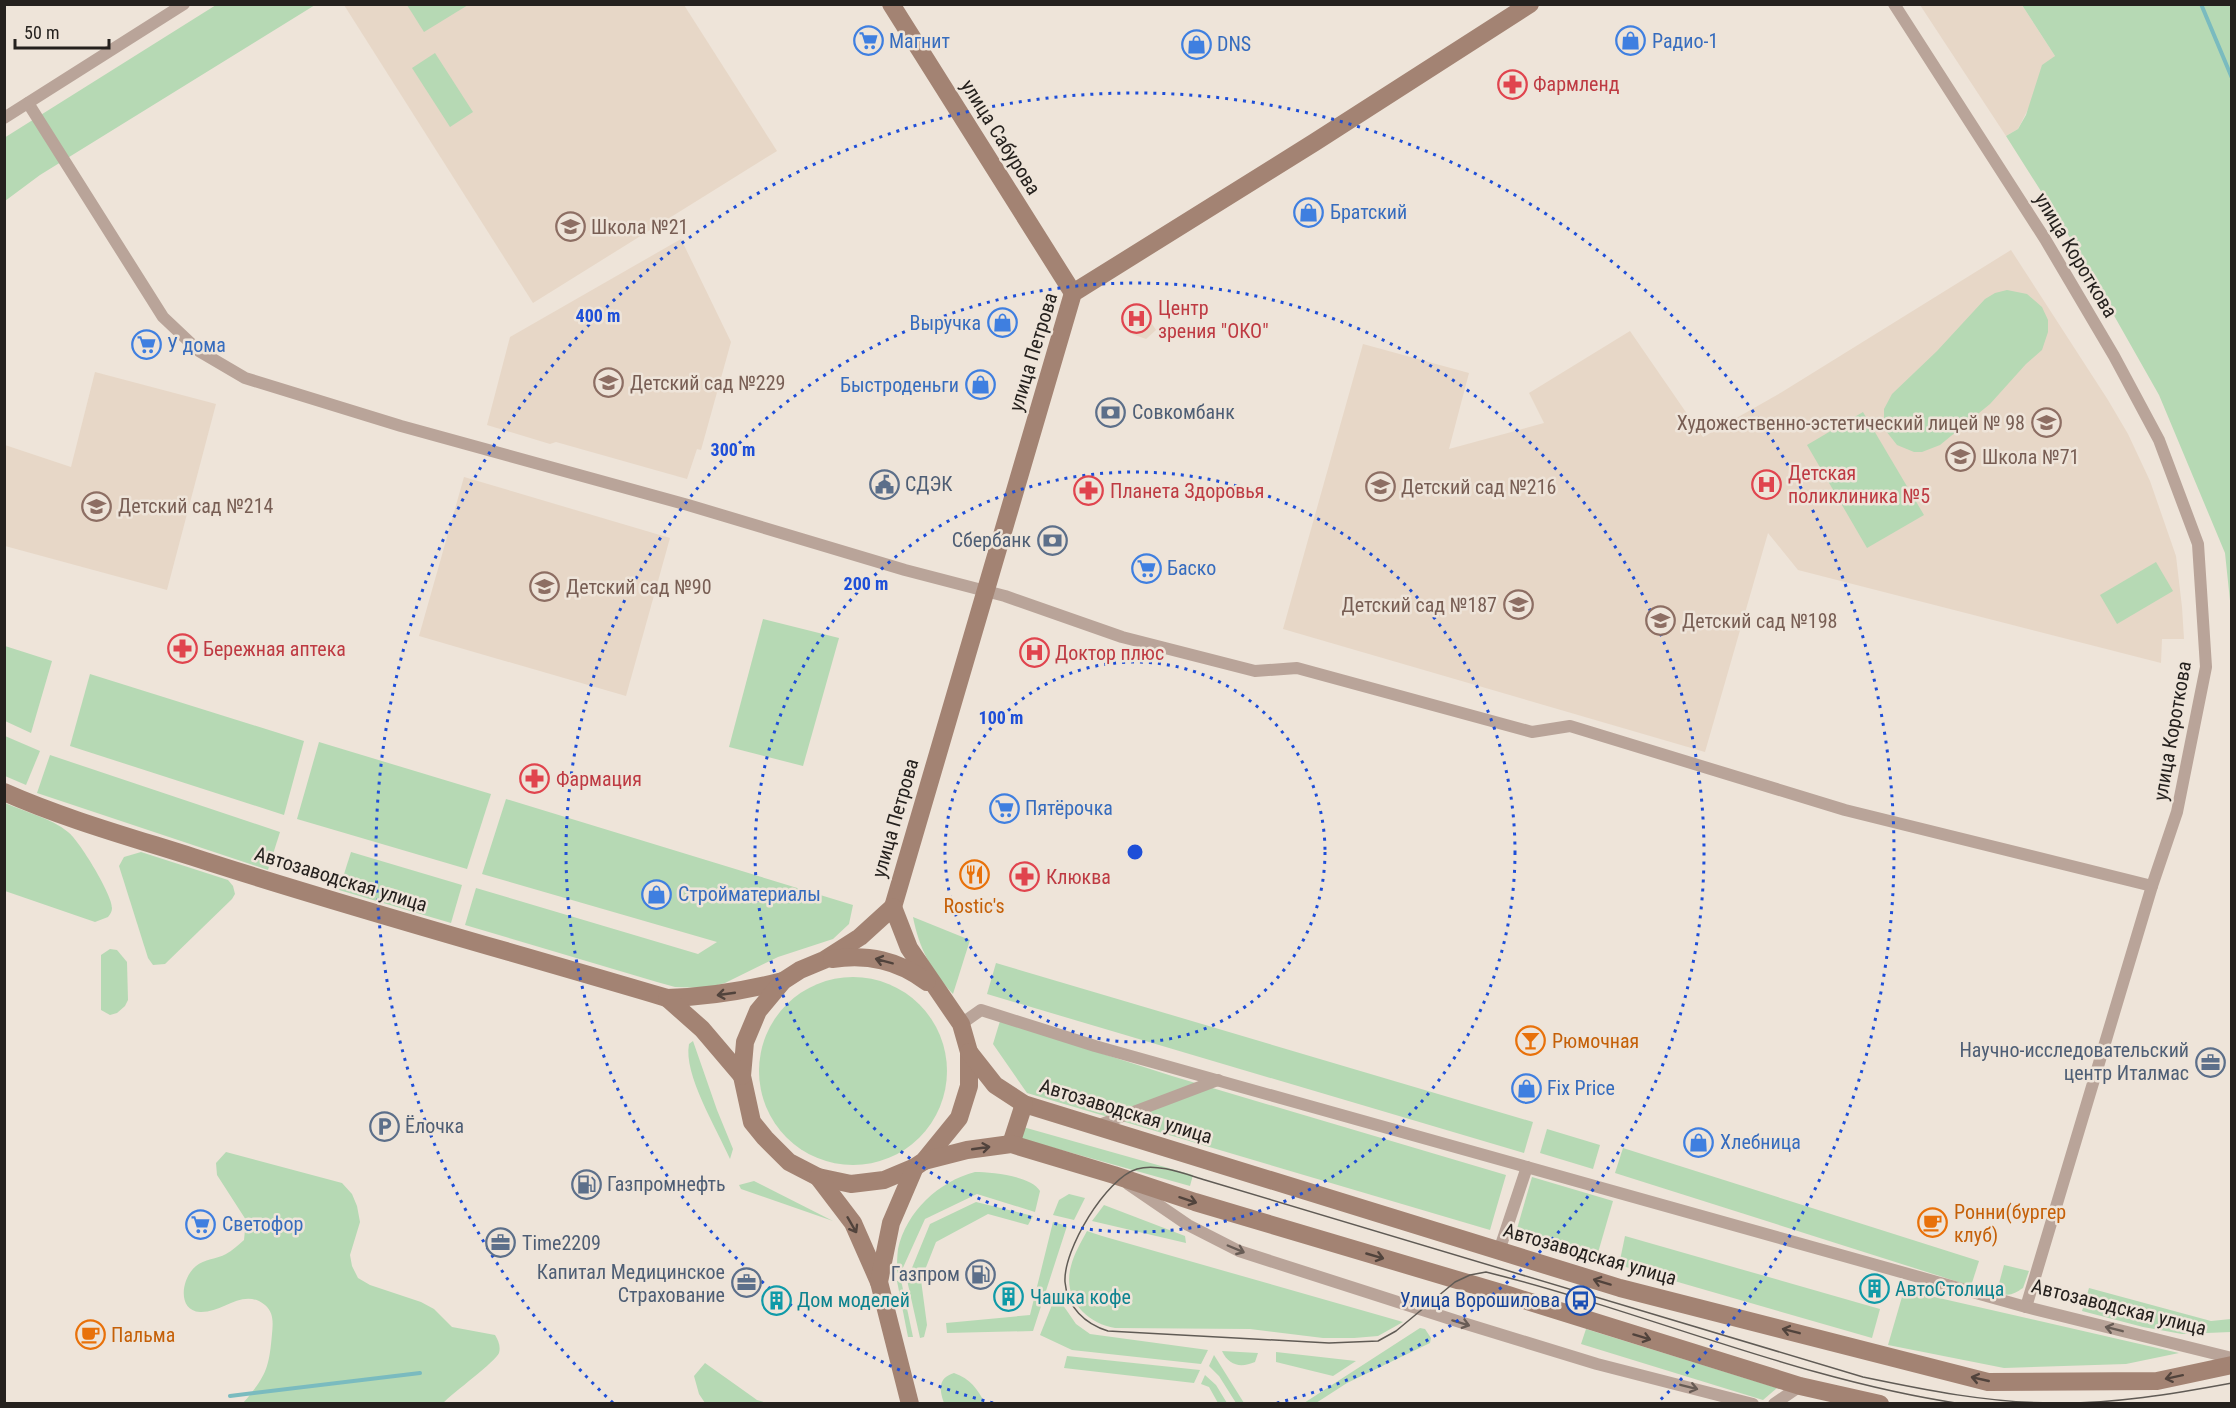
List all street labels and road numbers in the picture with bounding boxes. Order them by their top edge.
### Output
street label: улица Сабурова [956,75,1046,199]
street label: улица Короткова [2029,188,2123,322]
street label: улица Петрова [1004,290,1062,414]
street label: улица Короткова [2148,659,2196,803]
street label: улица Петрова [867,756,923,880]
street label: Автозаводская улица [252,841,430,917]
street label: Автозаводская улица [1037,1073,1215,1149]
street label: Автозаводская улица [1501,1218,1679,1290]
street label: Автозаводская улица [2029,1274,2209,1340]

